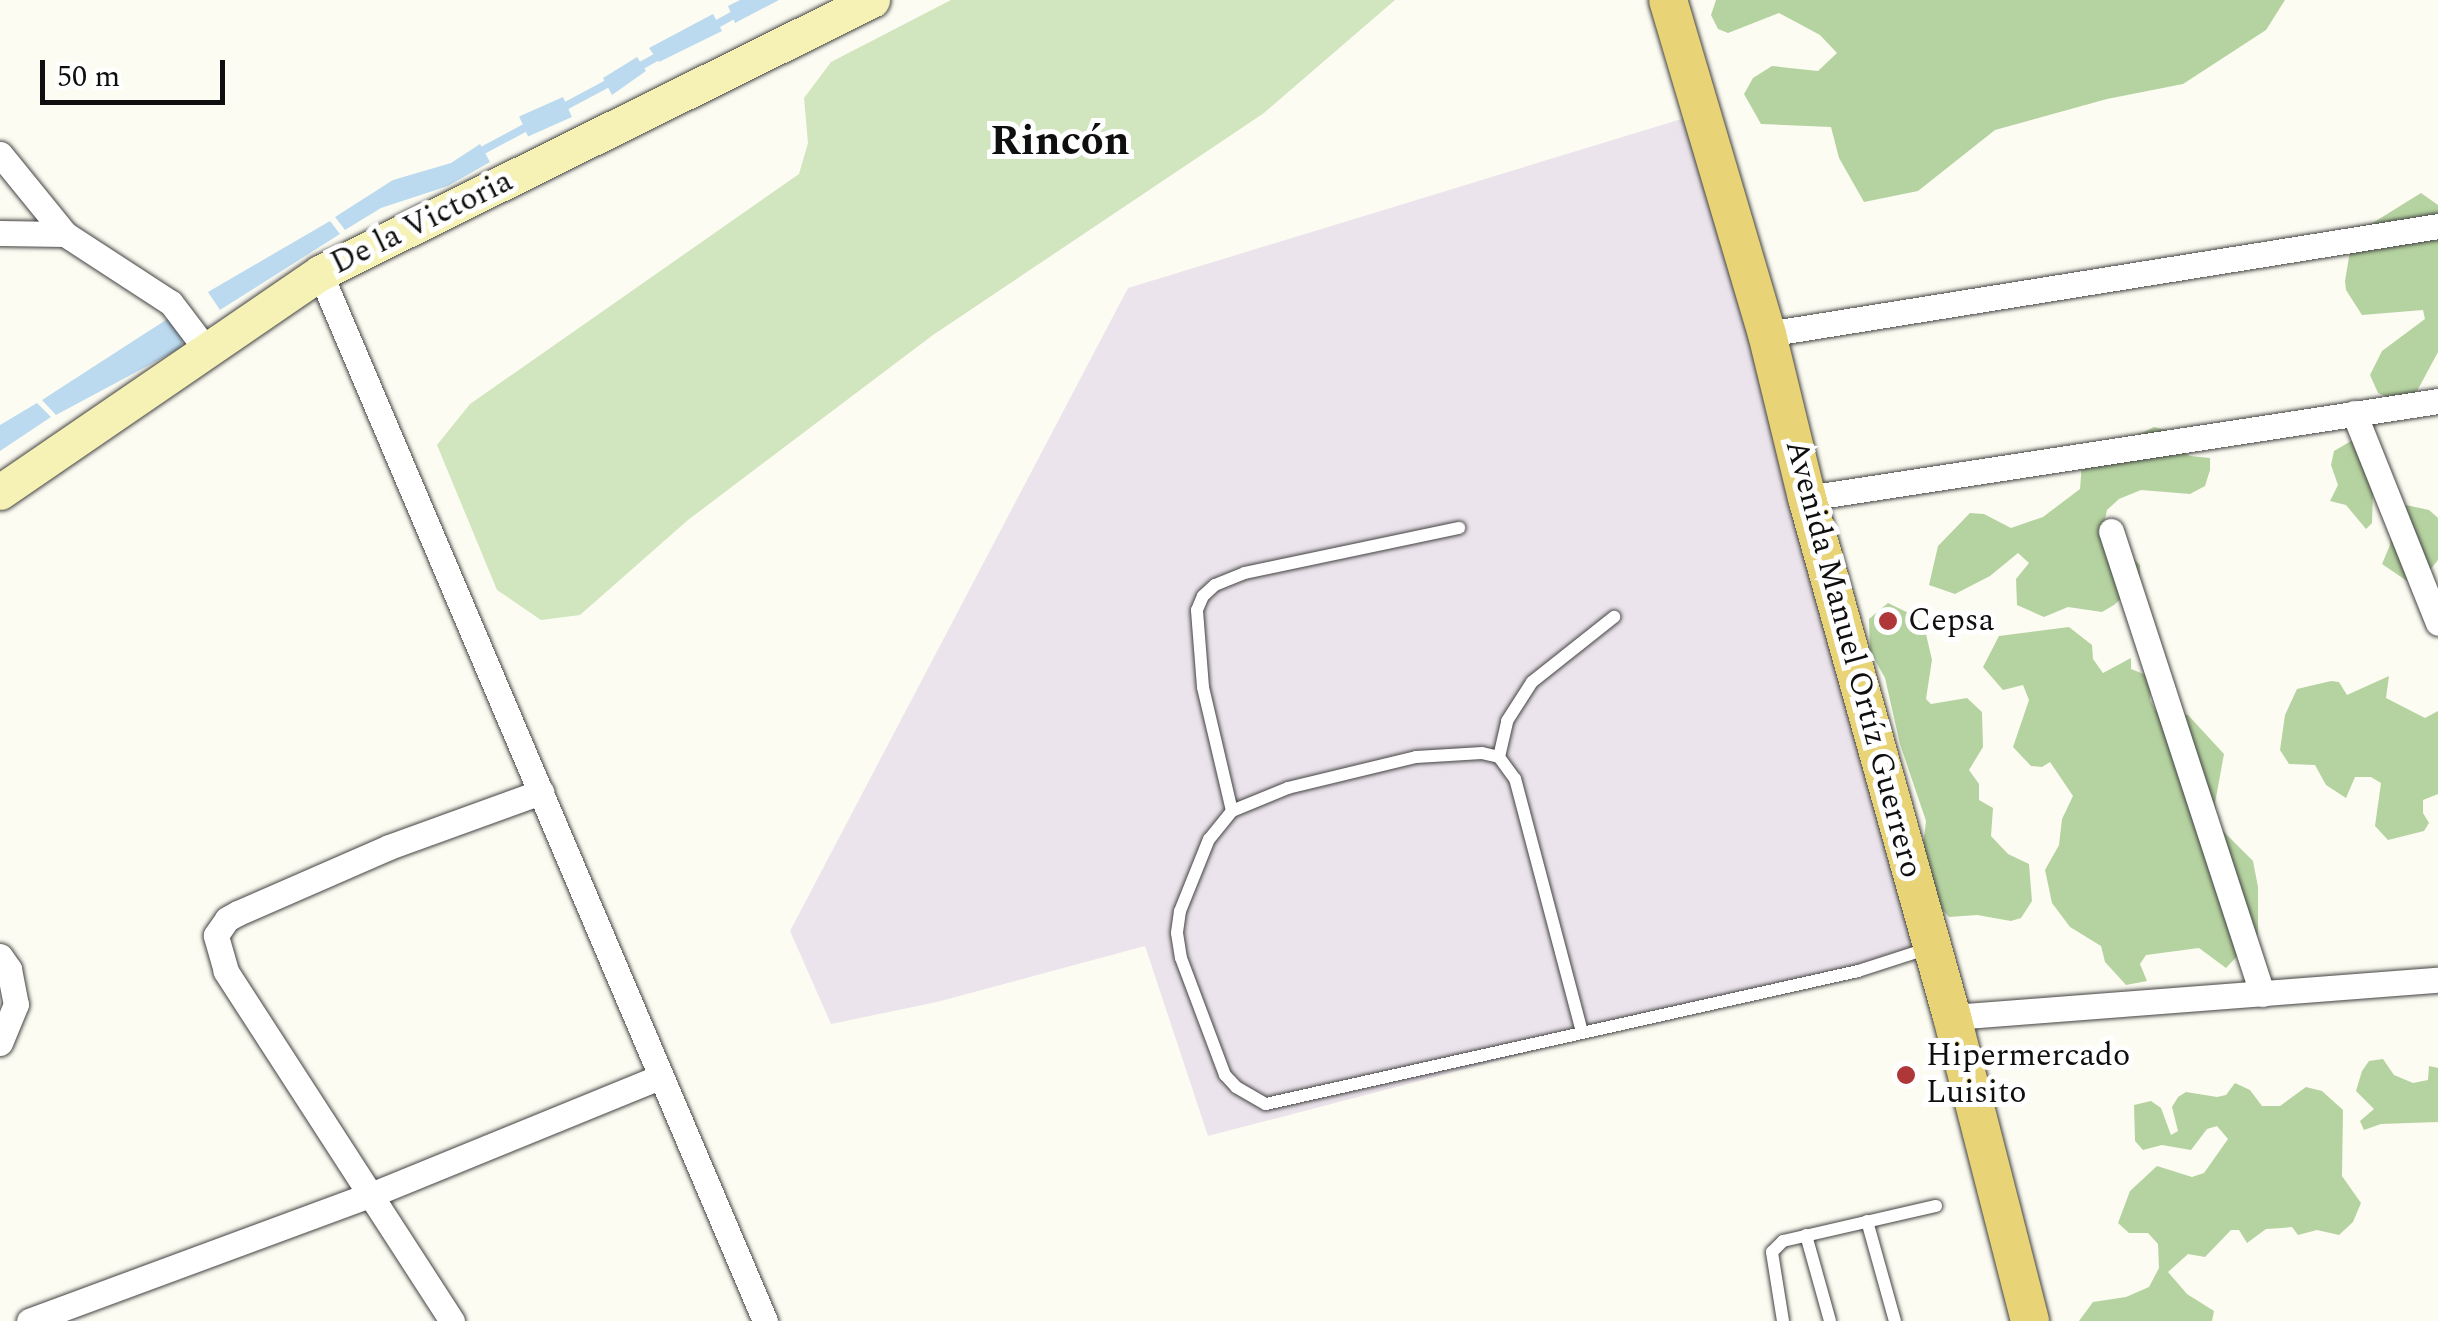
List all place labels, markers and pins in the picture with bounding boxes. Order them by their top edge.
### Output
place label: Cepsa [1908,602,1994,640]
marker: Cepsa [1877,610,1899,632]
place label: Hipermercado Luisito [1926,1038,2130,1113]
marker: Hipermercado Luisito [1895,1064,1917,1086]

